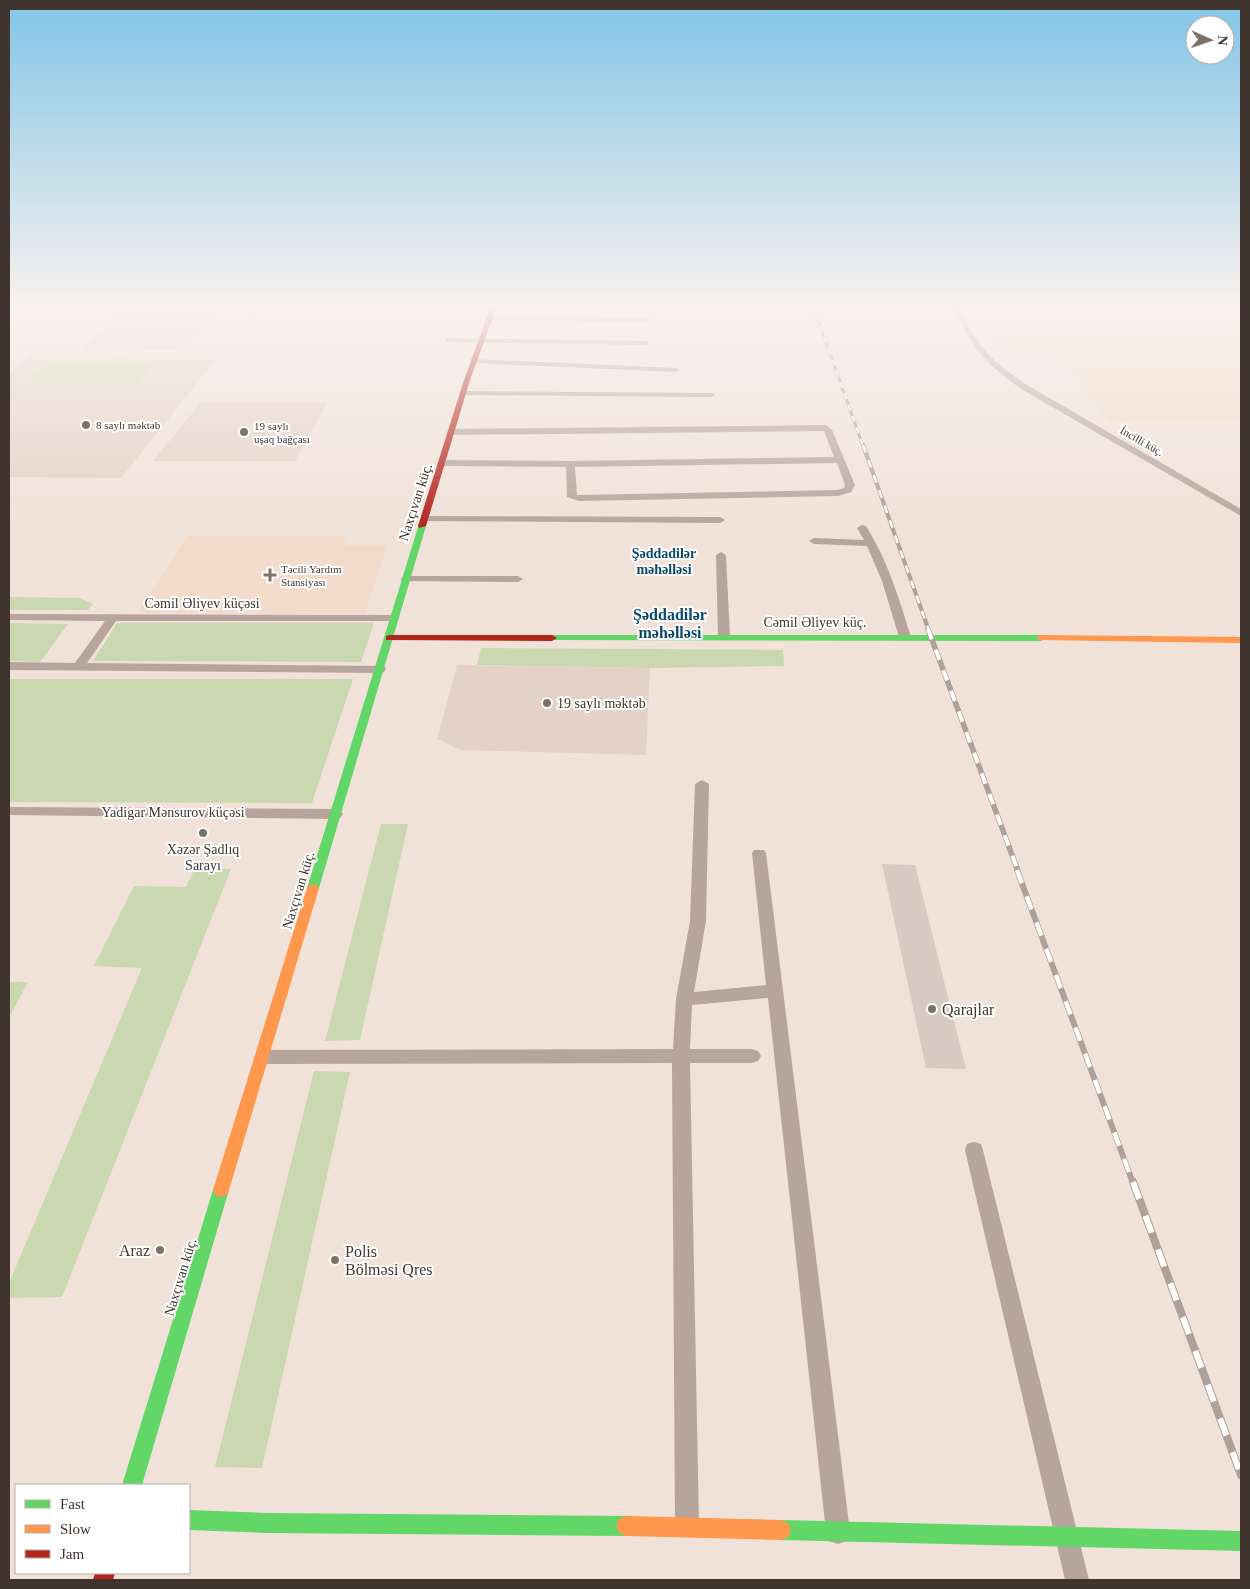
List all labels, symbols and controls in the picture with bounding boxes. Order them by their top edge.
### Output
north arrow [1185,15,1235,65]
text: N [1215,35,1230,46]
marker: 8 saylı məktəb [80,419,92,431]
place label: 8 saylı məktəb [96,419,161,431]
place label: 19 saylı uşaq bağçası [254,420,310,445]
street label: İncilli küç. [1118,424,1166,458]
marker: 19 saylı uşaq bağçası [238,426,250,438]
street label: Naxçıvan küç. [396,461,435,543]
district label: Şəddadilər məhəlləsi [632,546,696,577]
place label: Təcili Yardım Stansiyası [281,563,342,588]
marker: Təcili Yardım Stansiyası [263,568,277,582]
street label: Cəmil Əliyev küçəsi [144,596,260,611]
district label: Şəddadilər məhəlləsi [633,606,707,641]
street label: Cəmil Əliyev küç. [763,615,867,630]
place label: 19 saylı məktəb [557,696,646,711]
marker: 19 saylı məktəb [541,697,553,709]
street label: Yadigar Mənsurov küçəsi [101,805,245,820]
marker: Xəzər Şadlıq Sarayı [197,827,209,839]
place label: Xəzər Şadlıq Sarayı [167,842,239,873]
street label: Naxçıvan küç. [279,849,317,931]
place label: Qarajlar [942,1001,995,1019]
marker: Qarajlar [926,1003,938,1015]
street label: Naxçıvan küç. [161,1236,199,1318]
place label: Araz [119,1242,150,1259]
place label: Polis Bölməsi Qres [345,1243,433,1278]
marker: Araz [154,1244,166,1256]
marker: Polis Bölməsi Qres [329,1254,341,1266]
legend [15,1484,190,1574]
text: Fast [60,1496,86,1512]
text: Slow [60,1521,91,1537]
text: Jam [60,1546,84,1562]

